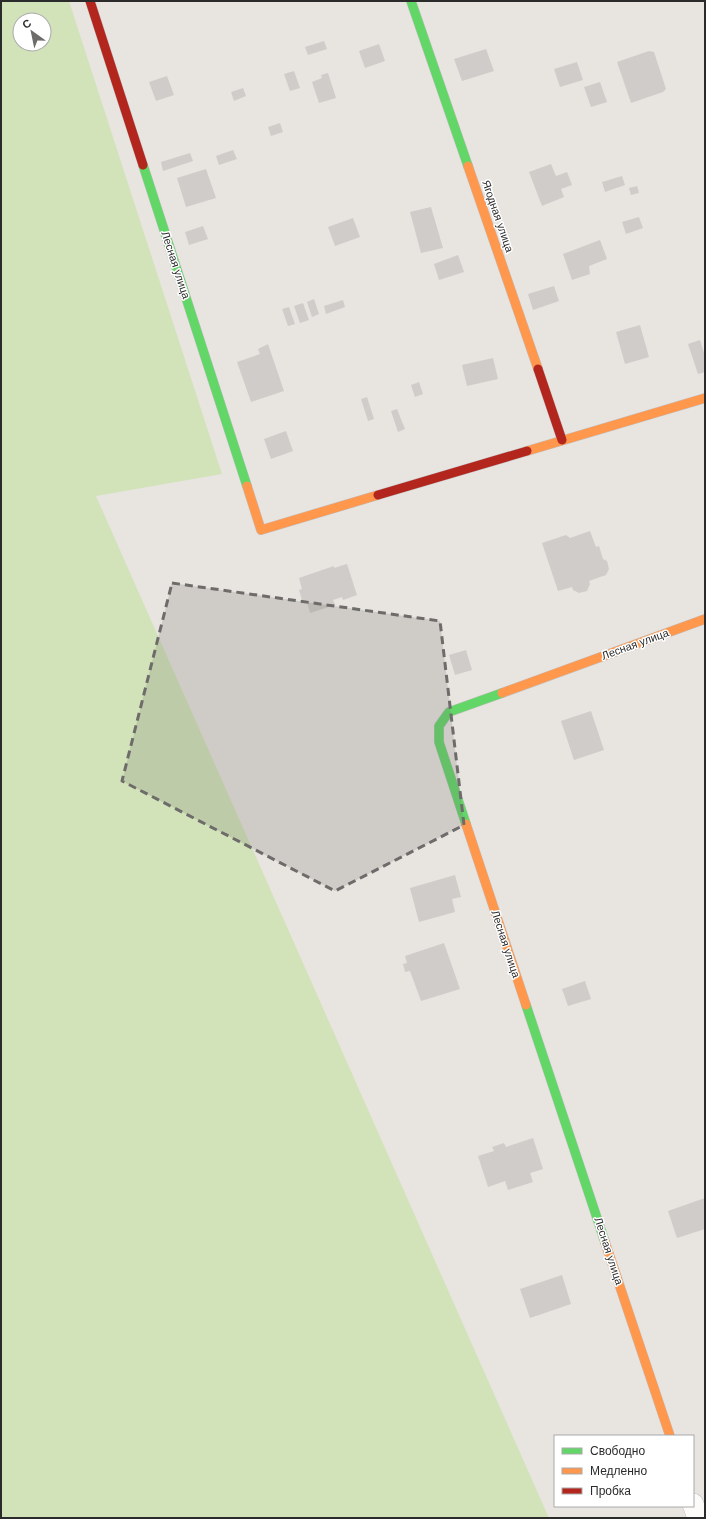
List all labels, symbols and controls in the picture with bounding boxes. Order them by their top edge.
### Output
north arrow [12,12,52,52]
text: С [20,16,33,31]
street label: Ягодная улица [480,178,516,254]
street label: Лесная улица [159,230,193,301]
street label: Лесная улица [600,626,671,662]
street label: Лесная улица [489,909,523,980]
street label: Лесная улица [592,1216,626,1287]
legend [554,1435,694,1507]
text: Свободно [590,1444,645,1458]
text: Медленно [590,1464,647,1478]
text: Пробка [590,1484,631,1498]

